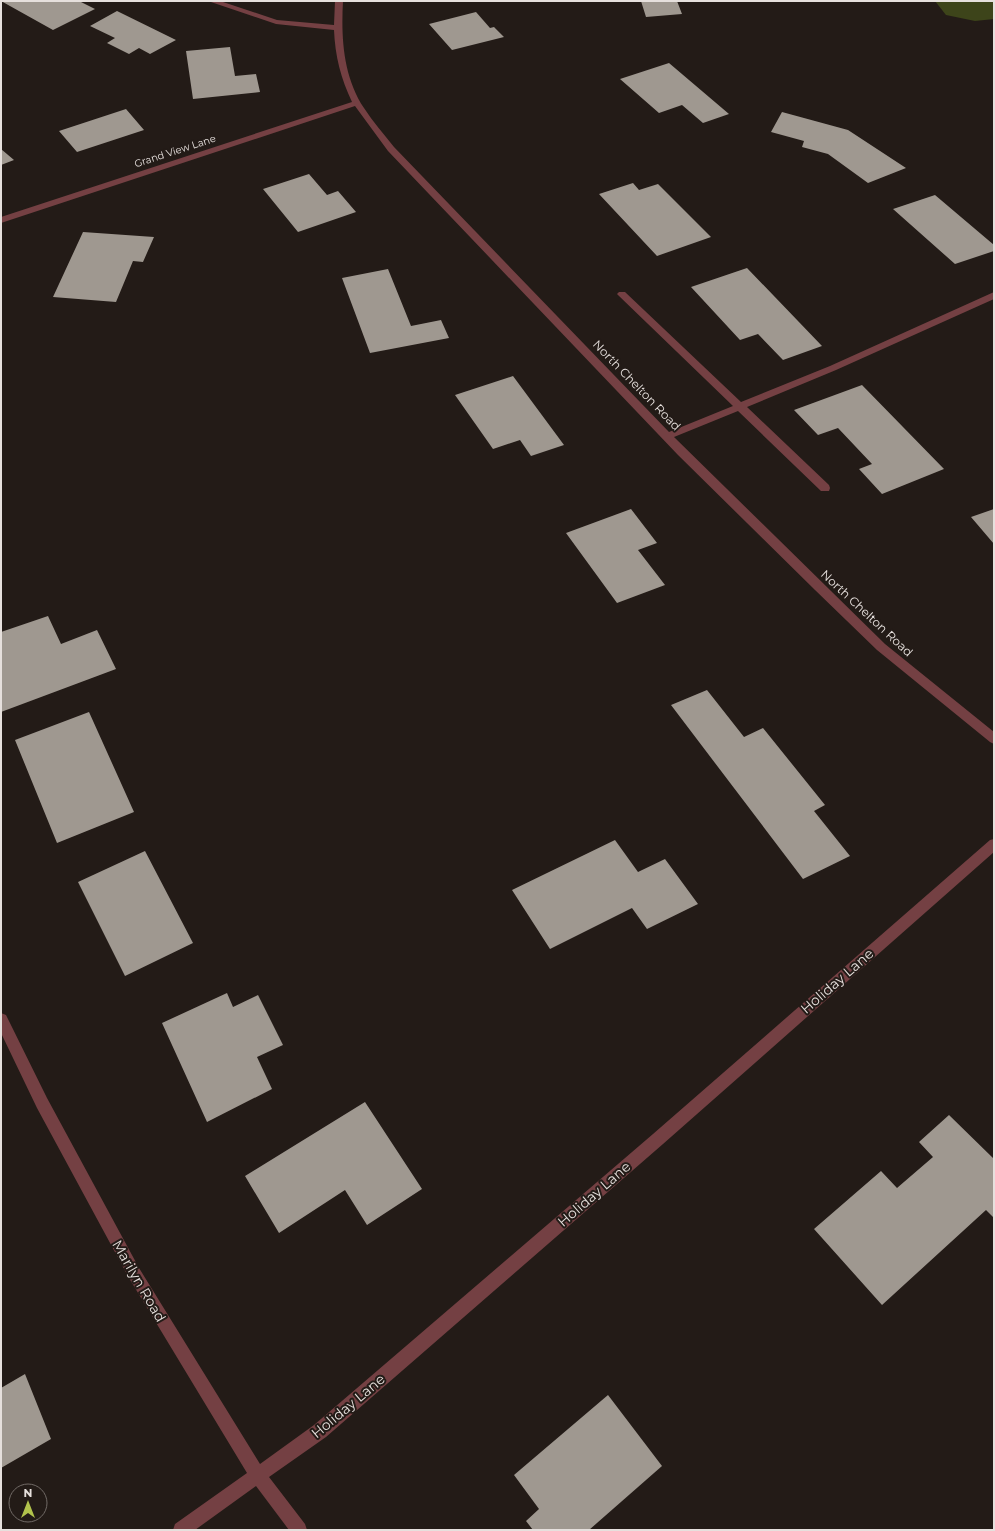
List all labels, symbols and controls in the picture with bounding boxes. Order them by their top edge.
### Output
street label: Grand View Lane [133,132,217,170]
street label: North Chelton Road [590,337,684,433]
street label: North Chelton Road [818,567,916,659]
street label: Holiday Lane [797,944,877,1018]
street label: Holiday Lane [554,1157,634,1231]
street label: Marilyn Road [108,1237,170,1325]
street label: Holiday Lane [307,1370,389,1442]
north arrow [8,1483,48,1523]
text: N [24,1486,32,1500]

